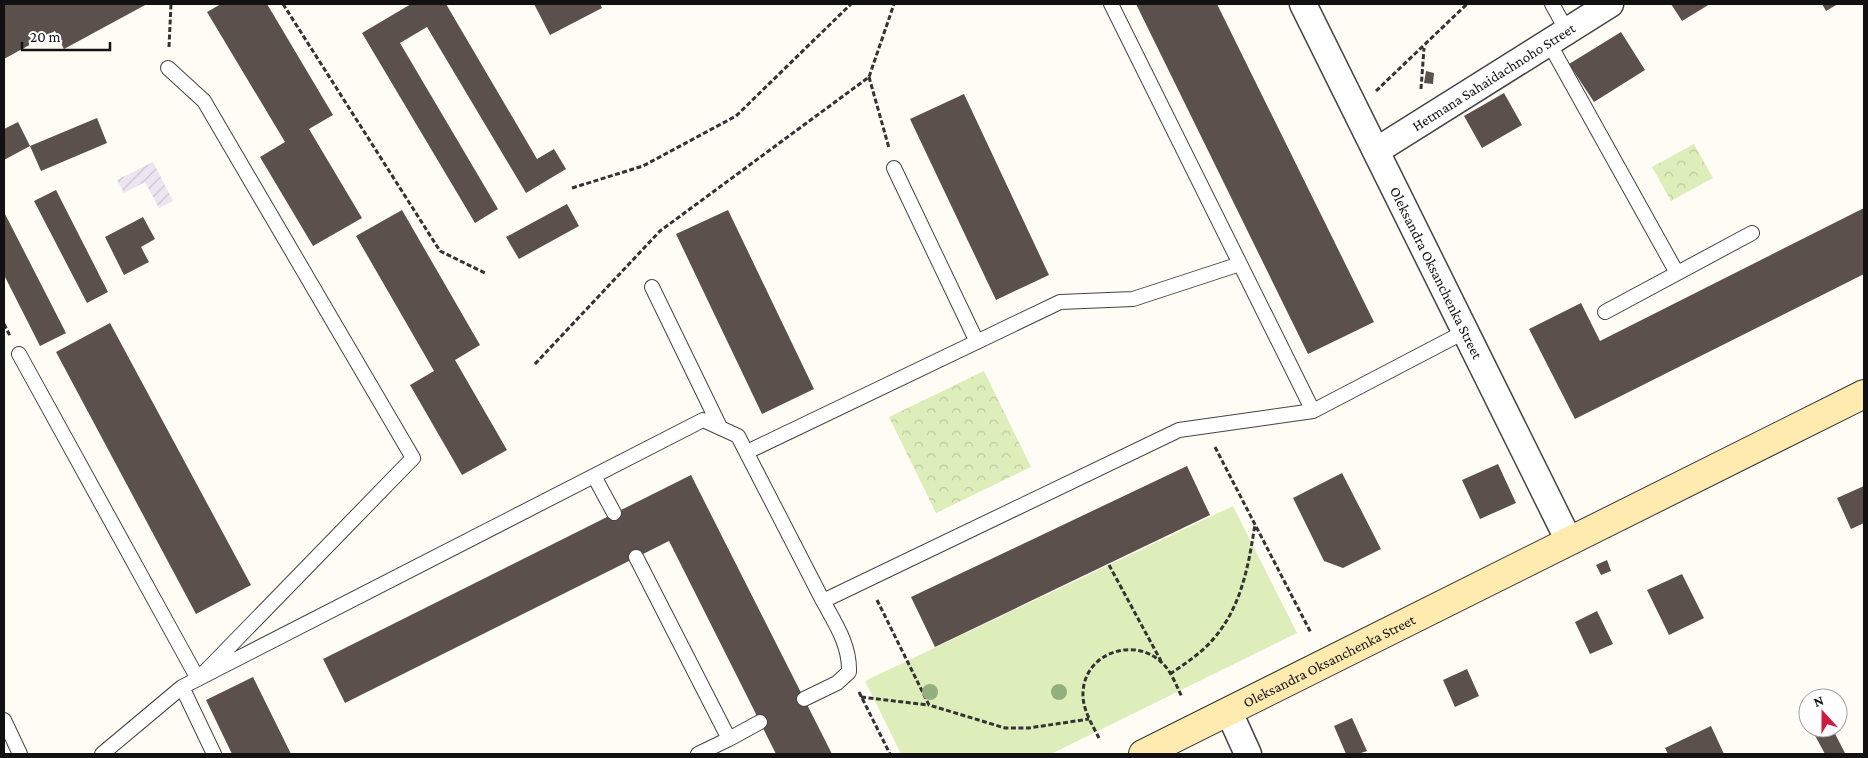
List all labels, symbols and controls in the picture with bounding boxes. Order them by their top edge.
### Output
street label: Hetmana Sahaidachnoho Street [1409,19,1579,134]
scale bar [22,20,110,52]
text: 20 m [30,29,61,45]
street label: Oleksandra Oksanchenka Street [1387,184,1486,363]
street label: Oleksandra Oksanchenka Street [1240,611,1419,711]
north arrow [1798,688,1848,738]
text: N [1811,692,1826,710]

